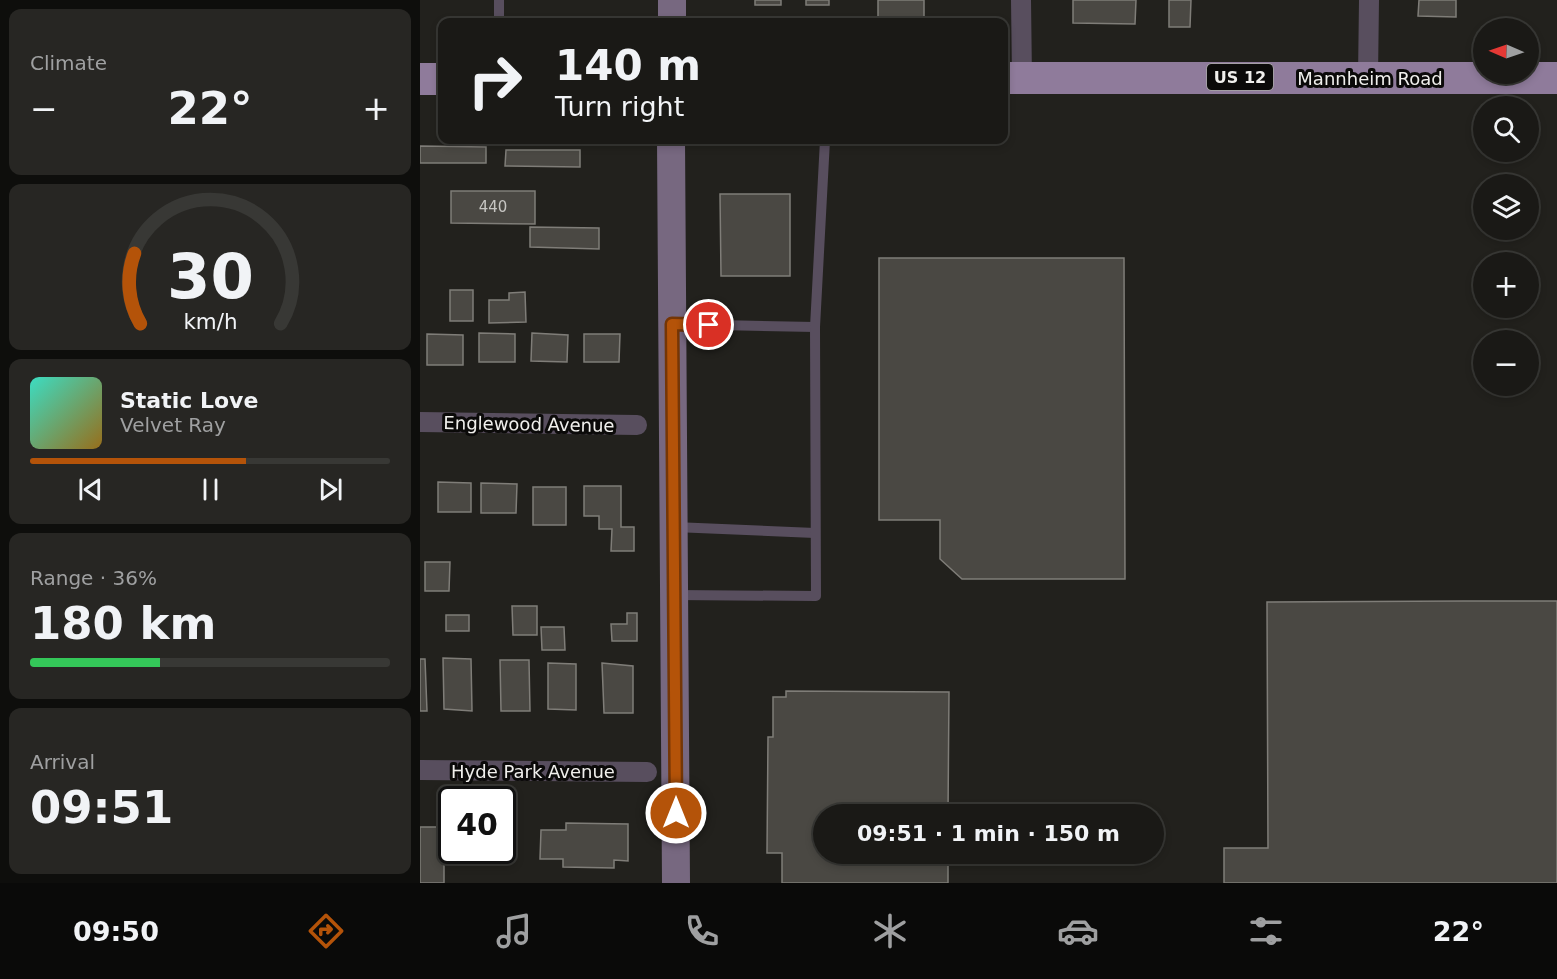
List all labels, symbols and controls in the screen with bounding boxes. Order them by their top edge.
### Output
north arrow [1473,18,1539,84]
map controls [1473,18,1539,396]
text: 140 m [555,41,701,90]
icon: right [456,42,534,120]
text: Climate [30,51,107,75]
road number: US 12 [1207,64,1273,90]
street label: Mannheim Road [1297,68,1443,89]
text: 22° [167,82,253,135]
text: − [30,89,58,128]
text: + [362,89,390,128]
text: Turn right [555,91,684,122]
button: search [1473,96,1539,162]
button: layers [1473,174,1539,240]
house number: 440 [479,198,507,216]
text: 30 [167,240,253,313]
button: + [1473,252,1539,318]
pin [683,299,734,350]
icon: arrive [692,308,725,341]
text: km/h [183,309,237,334]
button: − [1473,330,1539,396]
text: Static Love [120,388,258,413]
street label: Englewood Avenue [443,412,615,436]
text: Velvet Ray [120,413,226,437]
icon: previous [74,473,107,506]
icon: pause [194,473,227,506]
icon: next [314,473,347,506]
text: Range · 36% [30,566,157,590]
text: 180 km [30,597,216,650]
text: Arrival [30,750,95,774]
street label: Hyde Park Avenue [451,761,615,782]
text: 09:51 [30,781,173,834]
position arrow [644,781,708,845]
speed limit sign: 40 [438,786,516,864]
text: 09:51 · 1 min · 150 m [857,821,1120,846]
icon: directions [305,910,347,952]
icon: music [493,910,535,952]
icon: phone [681,910,723,952]
icon: climate [869,910,911,952]
icon: car [1057,910,1099,952]
icon: filters [1245,910,1287,952]
text: 09:50 [73,916,159,947]
text: 22° [1433,916,1484,947]

